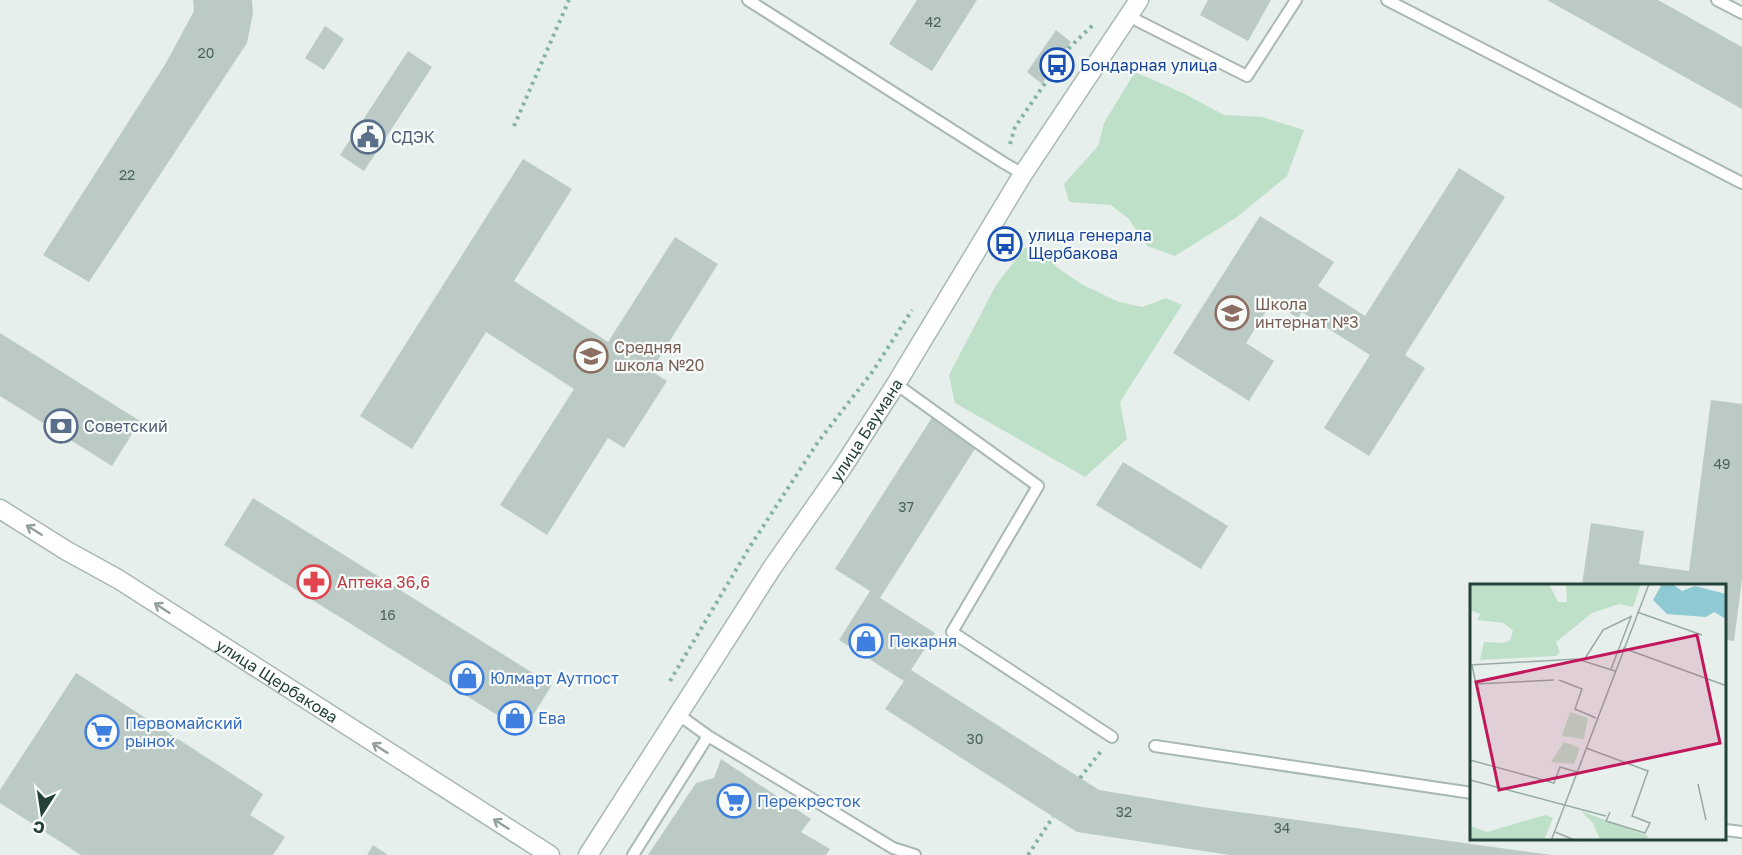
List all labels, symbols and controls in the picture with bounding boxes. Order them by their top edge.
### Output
house number: 42 [925,13,941,30]
house number: 20 [198,44,214,61]
bus stop icon: Бондарная улица [1039,47,1075,83]
place label: Бондарная улица [1080,55,1218,75]
public building icon: СДЭК [350,119,386,155]
place label: СДЭК [391,127,435,147]
house number: 22 [119,166,135,183]
place label: улица генерала Щербакова [1028,225,1152,263]
bus stop icon: улица генерала Щербакова [987,226,1023,262]
place label: Школа интернат №3 [1255,294,1359,332]
school or university icon: Школа интернат №3 [1214,295,1250,331]
place label: Средняя школа №20 [614,337,704,375]
school or university icon: Средняя школа №20 [573,338,609,374]
street label: улица Баумана [826,375,907,485]
bank icon: Советский [43,408,79,444]
place label: Советский [84,416,168,436]
house number: 49 [1713,455,1731,472]
house number: 37 [898,498,914,515]
one-way arrow [26,524,43,536]
pharmacy icon: Аптека 36,6 [296,564,332,600]
place label: Аптека 36,6 [337,572,430,592]
inset map [1470,584,1727,840]
one-way arrow [154,602,171,614]
house number: 16 [380,606,396,623]
shop icon: Пекарня [848,623,884,659]
place label: Пекарня [889,631,957,651]
street label: улица Щербакова [212,634,342,727]
shop icon: Юлмарт Аутпост [449,660,485,696]
place label: Юлмарт Аутпост [490,668,619,688]
shop icon: Ева [497,700,533,736]
place label: Ева [538,708,566,728]
place label: Первомайский рынок [125,713,243,751]
supermarket icon: Первомайский рынок [84,714,120,750]
house number: 30 [967,730,983,747]
one-way arrow [372,741,389,754]
north arrow [12,783,72,843]
supermarket icon: Перекресток [716,783,752,819]
place label: Перекресток [757,791,861,811]
house number: 32 [1116,803,1132,820]
text: С [31,817,47,839]
one-way arrow [493,817,510,829]
house number: 34 [1274,819,1290,836]

